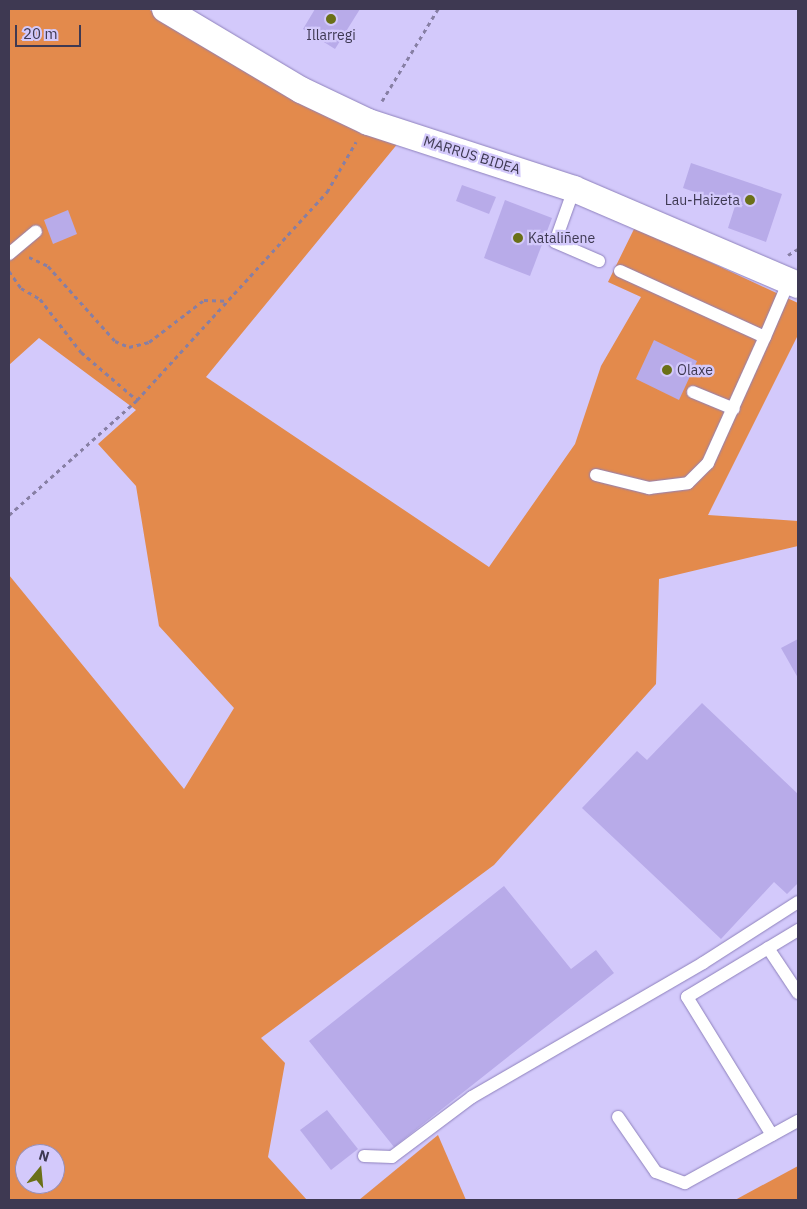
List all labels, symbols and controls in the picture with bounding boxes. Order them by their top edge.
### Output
marker: Illarregi [325,13,337,25]
scale bar [18,15,84,47]
text: 20 m [23,24,58,43]
place label: Illarregi [306,27,356,43]
street label: MARRUS BIDEA [422,132,522,178]
place label: Lau-Haizeta [665,192,740,208]
marker: Lau-Haizeta [744,194,756,206]
place label: Kataliñene [528,230,595,246]
marker: Kataliñene [512,232,524,244]
place label: Olaxe [677,362,713,378]
marker: Olaxe [661,364,673,376]
north arrow [15,1144,65,1194]
text: N [37,1146,52,1166]

